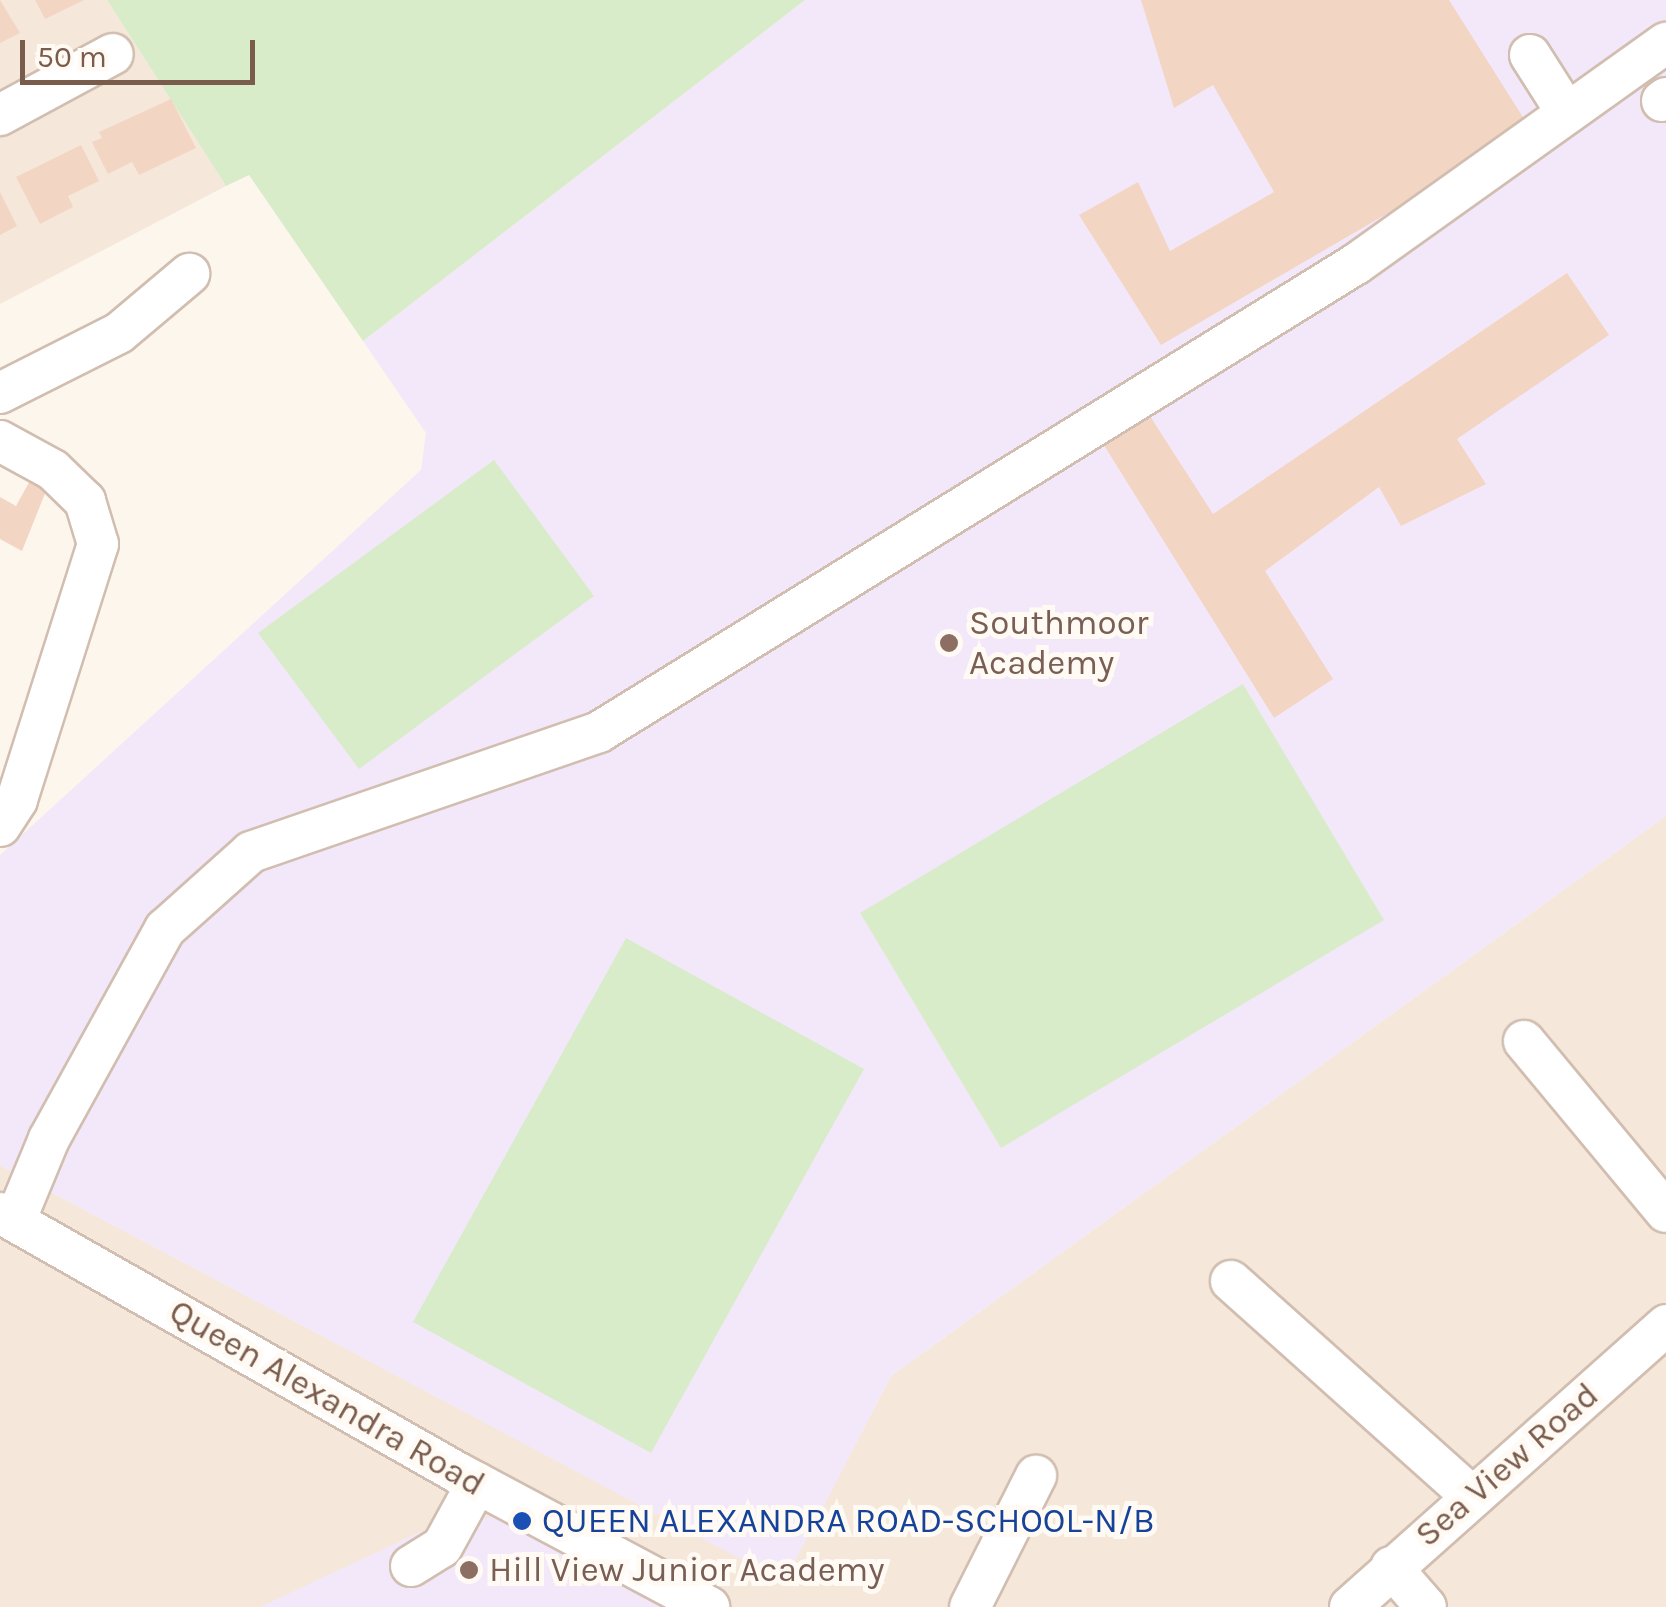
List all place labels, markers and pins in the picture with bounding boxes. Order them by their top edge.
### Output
place label: Southmoor Academy [969,602,1148,684]
marker: Southmoor Academy [938,632,960,654]
place label: QUEEN ALEXANDRA ROAD-SCHOOL-N/B [542,1500,1155,1542]
marker: QUEEN ALEXANDRA ROAD-SCHOOL-N/B [511,1510,533,1532]
place label: Hill View Junior Academy [489,1549,885,1591]
marker: Hill View Junior Academy [458,1559,480,1581]

